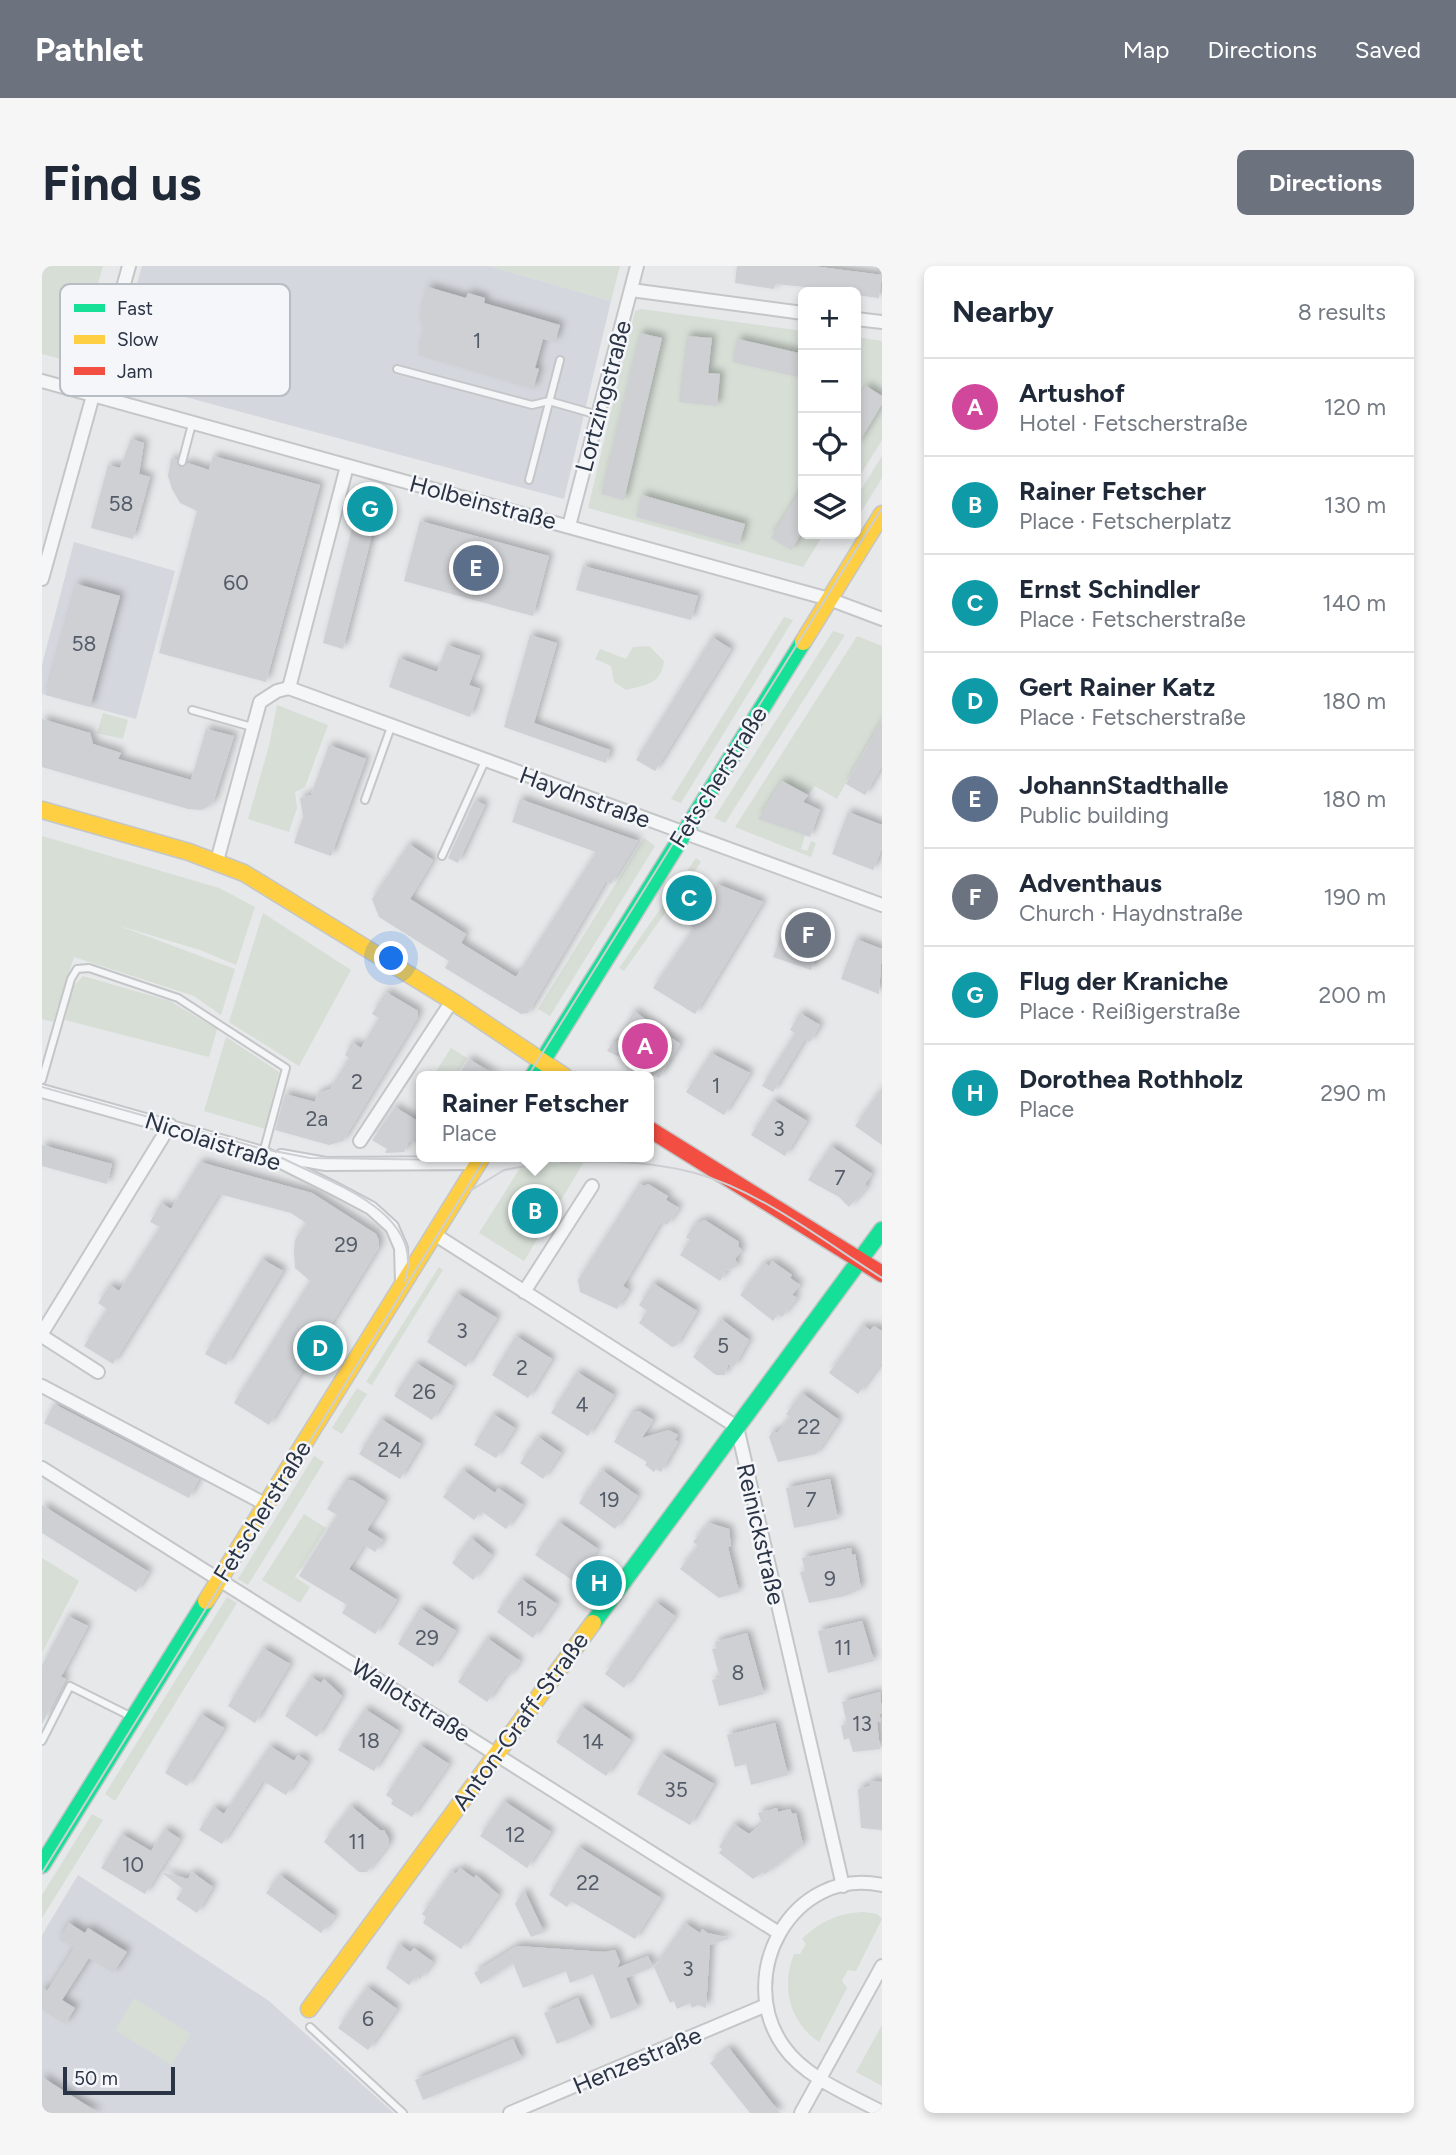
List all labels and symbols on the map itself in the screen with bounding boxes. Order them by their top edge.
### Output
legend [60,284,290,396]
text: Fast [117,297,153,320]
street label: Lortzingstraße [569,317,637,475]
text: Slow [117,328,159,351]
house number: 1 [473,328,481,353]
text: Jam [117,360,153,383]
street label: Holbeinstraße [407,469,559,535]
pin: G [347,483,393,535]
house number: 58 [109,491,133,516]
pin: E [453,542,499,594]
house number: 60 [223,570,249,595]
house number: 58 [72,631,96,656]
street label: Fetscherstraße [663,701,773,853]
street label: Haydnstraße [516,760,654,834]
pin: C [666,872,712,924]
pin: F [785,909,831,961]
your location [374,941,408,975]
pin: A [622,1020,668,1072]
house number: 2 [351,1069,363,1094]
house number: 1 [712,1073,720,1098]
street label: Nicolaistraße [141,1105,285,1177]
house number: 2a [306,1106,328,1131]
house number: 3 [773,1116,785,1141]
house number: 7 [834,1165,846,1190]
pin: B [512,1185,558,1237]
house number: 29 [334,1232,358,1257]
house number: 3 [456,1318,468,1343]
pin: D [297,1322,343,1374]
house number: 5 [717,1333,729,1358]
house number: 2 [516,1355,528,1380]
house number: 26 [412,1379,436,1404]
house number: 4 [575,1392,589,1417]
house number: 22 [797,1414,821,1439]
street label: Fetscherstraße [207,1435,317,1587]
house number: 24 [378,1437,402,1462]
street label: Reinickstraße [731,1460,791,1608]
house number: 19 [599,1487,619,1512]
house number: 7 [805,1487,817,1512]
pin: H [576,1557,622,1609]
house number: 9 [824,1566,836,1591]
house number: 15 [517,1596,537,1621]
house number: 29 [415,1625,439,1650]
street label: Anton-Graff-Straße [446,1626,594,1816]
house number: 11 [834,1635,852,1660]
street label: Wallotstraße [346,1652,476,1748]
house number: 8 [732,1660,744,1685]
house number: 13 [852,1711,872,1736]
house number: 18 [358,1728,380,1753]
house number: 14 [582,1729,604,1754]
house number: 35 [664,1777,688,1802]
house number: 12 [505,1822,525,1847]
house number: 11 [348,1829,366,1854]
house number: 10 [122,1852,144,1877]
house number: 22 [576,1870,600,1895]
house number: 3 [682,1956,694,1981]
house number: 6 [362,2006,374,2031]
street label: Henzestraße [568,2020,706,2100]
scale bar [63,2064,175,2096]

